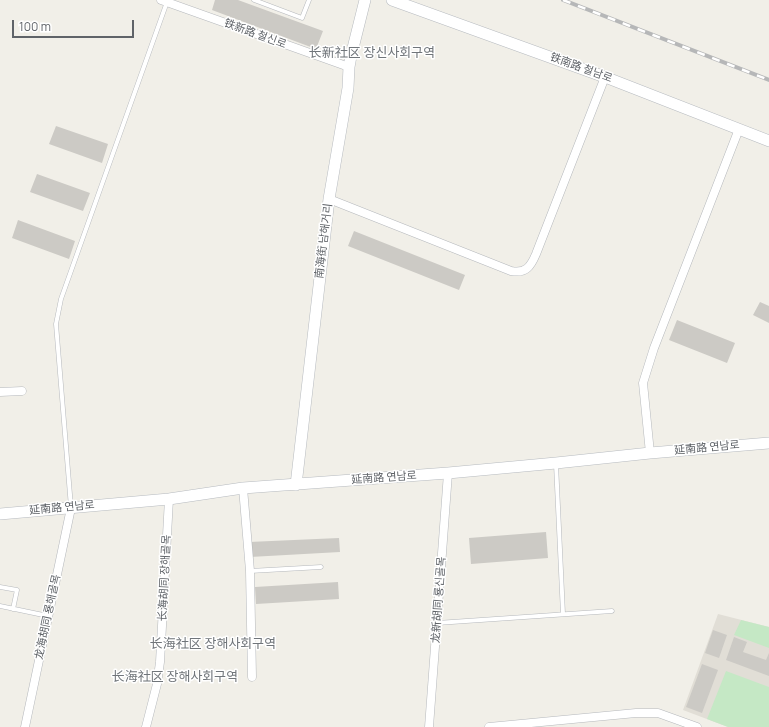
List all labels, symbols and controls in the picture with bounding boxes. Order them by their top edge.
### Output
scale bar [14,12,136,38]
street label: 铁新路 철신로 [222,17,288,51]
text: 100 m [19,18,51,35]
district label: 长新社区 장신사회구역 [309,45,435,61]
street label: 铁南路 철남로 [548,51,614,85]
street label: 南海街 남해거리 [313,203,335,279]
street label: 延南路 연남로 [674,439,740,457]
street label: 延南路 연남로 [351,469,417,487]
street label: 延南路 연남로 [29,499,95,517]
street label: 长海胡同 장해골목 [156,534,174,622]
street label: 龙新胡同 룡신골목 [429,556,449,644]
street label: 龙海胡同 룡해골목 [33,573,63,661]
district label: 长海社区 장해사회구역 [150,636,276,652]
district label: 长海社区 장해사회구역 [112,669,238,685]

